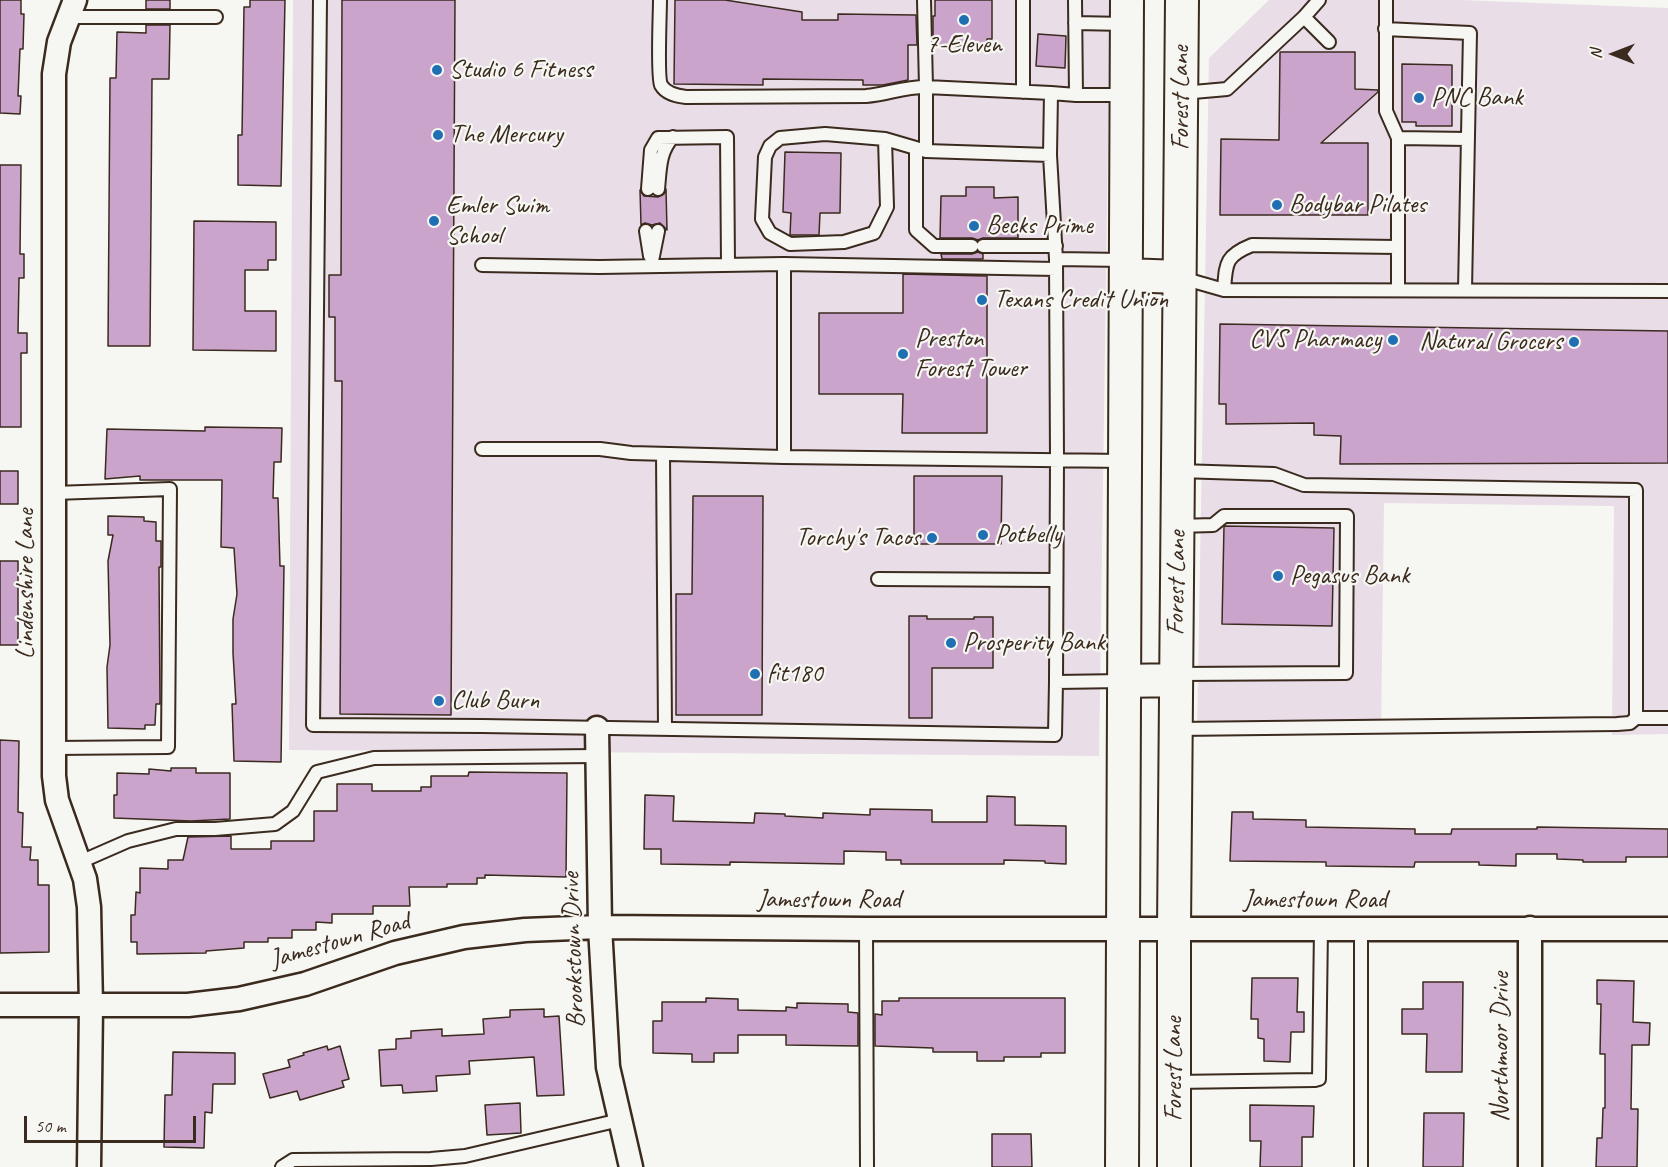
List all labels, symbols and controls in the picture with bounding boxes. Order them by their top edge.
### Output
marker: 7-Eleven [957,13,971,27]
north arrow [1584,24,1644,84]
place label: 7-Eleven [926,29,1002,61]
street label: Forest Lane [1165,46,1197,150]
text: N [1586,49,1606,59]
place label: Studio 6 Fitness [449,54,592,86]
marker: Studio 6 Fitness [430,63,444,77]
place label: PNC Bank [1431,82,1523,114]
marker: PNC Bank [1412,91,1426,105]
place label: The Mercury [450,119,563,151]
marker: The Mercury [431,128,445,142]
place label: Bodybar Pilates [1289,189,1426,221]
place label: Emler Swim School [446,190,549,252]
marker: Bodybar Pilates [1270,198,1284,212]
place label: Becks Prime [986,210,1093,242]
marker: Emler Swim School [427,214,441,228]
marker: Becks Prime [967,219,981,233]
place label: Texans Credit Union [994,284,1168,316]
marker: Texans Credit Union [975,293,989,307]
place label: Preston Forest Tower [915,323,1027,384]
place label: CVS Pharmacy [1249,324,1381,356]
place label: Natural Grocers [1419,326,1562,358]
marker: CVS Pharmacy [1386,333,1400,347]
marker: Natural Grocers [1567,335,1581,349]
marker: Preston Forest Tower [896,347,910,361]
street label: Lindenshire Lane [10,509,42,659]
place label: Potbelly [995,519,1061,551]
place label: Torchy's Tacos [796,522,920,554]
marker: Potbelly [976,528,990,542]
street label: Forest Lane [1160,530,1194,636]
marker: Torchy's Tacos [925,531,939,545]
place label: Pegasus Bank [1290,560,1409,592]
marker: Pegasus Bank [1271,569,1285,583]
place label: Prosperity Bank [963,627,1105,659]
marker: Prosperity Bank [944,636,958,650]
place label: fit180 [767,658,823,690]
marker: fit180 [748,667,762,681]
place label: Club Burn [451,685,539,717]
marker: Club Burn [432,694,446,708]
street label: Brookstown Drive [556,872,592,1028]
street label: Jamestown Road [757,884,901,916]
street label: Jamestown Road [1243,884,1387,916]
street label: Jamestown Road [267,906,413,976]
street label: Northmoor Drive [1485,972,1517,1122]
street label: Forest Lane [1158,1017,1190,1121]
scale bar [27,1104,200,1142]
text: 50 m [35,1115,66,1137]

